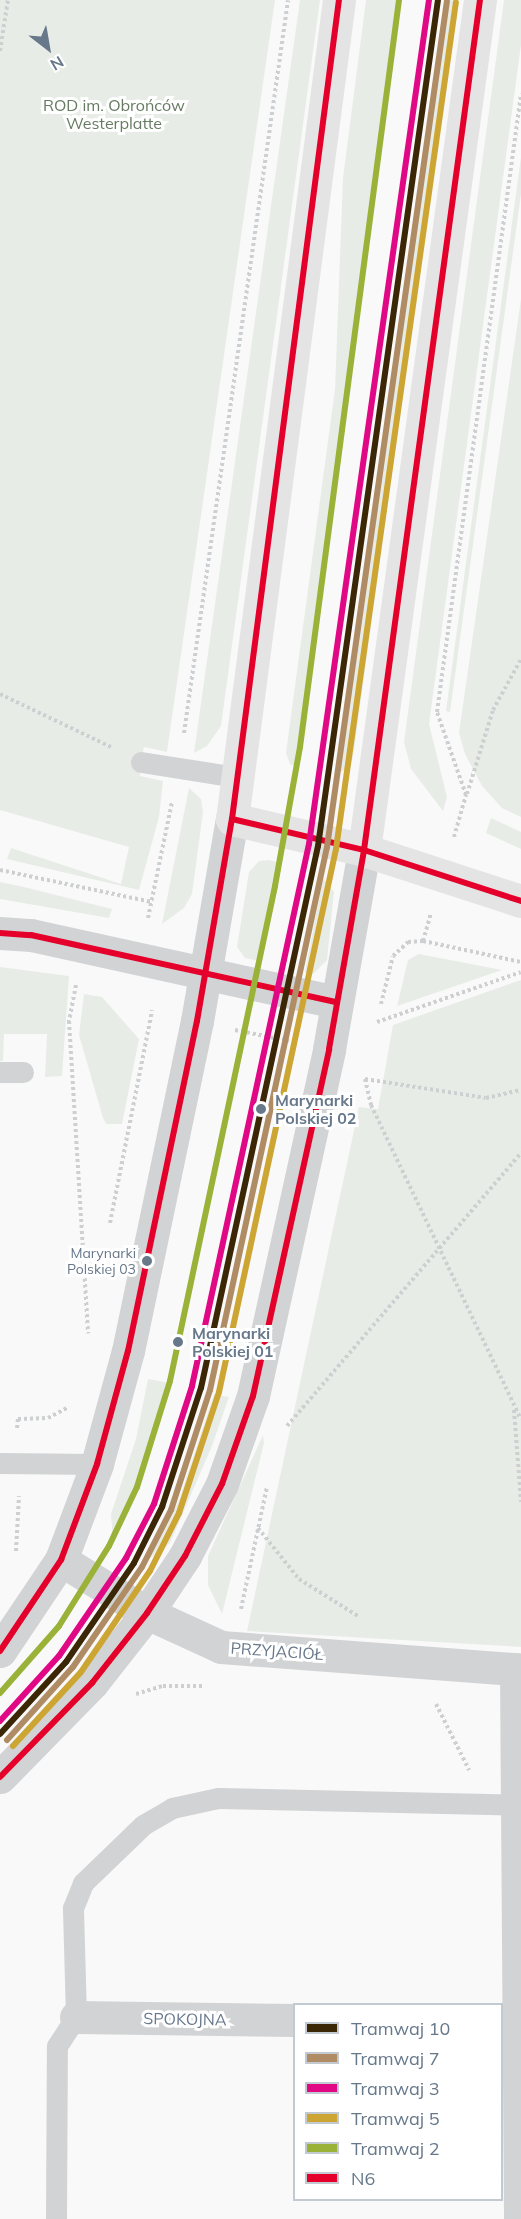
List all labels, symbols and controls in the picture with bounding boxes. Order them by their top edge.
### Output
north arrow [18,18,78,78]
text: N [47,52,68,75]
park label: ROD im. Obrońców Westerplatte [43,95,185,133]
place label: Marynarki Polskiej 02 [275,1090,356,1128]
marker: Marynarki Polskiej 02 [252,1100,270,1118]
place label: Marynarki Polskiej 03 [67,1245,136,1278]
marker: Marynarki Polskiej 03 [141,1255,153,1267]
place label: Marynarki Polskiej 01 [192,1323,273,1361]
marker: Marynarki Polskiej 01 [169,1333,187,1351]
street label: PRZYJACIÓŁ [230,1638,324,1664]
legend [293,2003,503,2201]
street label: SPOKOJNA [143,2009,227,2029]
text: Tramwaj 10 [351,2017,450,2040]
text: Tramwaj 7 [351,2047,440,2070]
text: Tramwaj 3 [351,2077,440,2100]
text: Tramwaj 5 [351,2107,440,2130]
text: Tramwaj 2 [351,2137,440,2160]
text: N6 [351,2167,375,2190]

